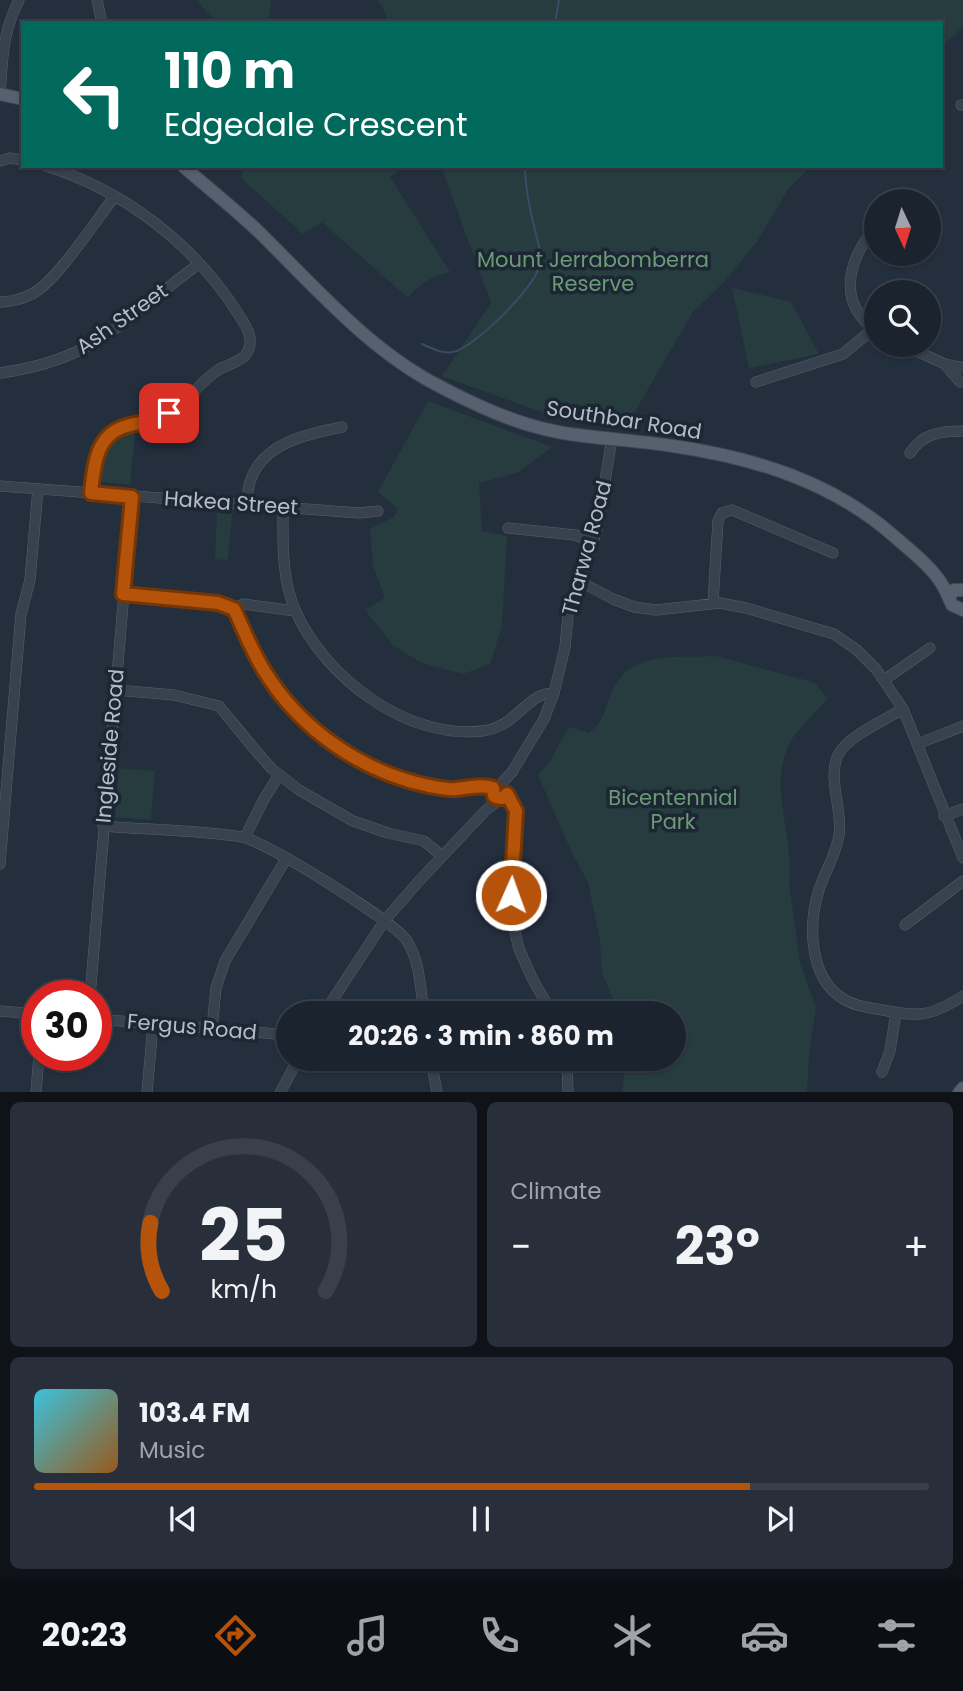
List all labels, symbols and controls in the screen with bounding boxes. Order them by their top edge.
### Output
text: 110 m [164,37,295,105]
icon: left [49,49,140,140]
text: Edgedale Crescent [164,102,468,147]
north arrow [864,189,942,266]
map controls [864,189,941,357]
park label: Mount Jerrabomberra Reserve [477,245,709,298]
street label: Ash Street [70,276,173,361]
button: search [864,280,941,357]
pin [139,383,199,443]
street label: Southbar Road [544,393,704,446]
icon: arrive [150,394,188,432]
street label: Tharwa Road [555,477,618,618]
street label: Hakea Street [163,483,299,522]
street label: Ingleside Road [88,668,131,824]
park label: Bicentennial Park [608,783,738,836]
position arrow [474,858,548,932]
speed limit sign: 30 [21,980,112,1071]
street label: Fergus Road [126,1006,258,1047]
text: 20:26 · 3 min · 860 m [348,1018,614,1054]
text: Climate [511,1175,601,1207]
text: 25 [199,1185,288,1286]
text: 23° [675,1210,760,1283]
text: − [511,1220,531,1273]
text: + [903,1220,929,1273]
text: km/h [210,1271,277,1306]
text: 103.4 FM [139,1395,250,1431]
text: Music [139,1434,205,1466]
icon: previous [164,1500,202,1538]
icon: pause [462,1500,500,1538]
icon: next [761,1500,799,1538]
icon: directions [211,1611,260,1660]
icon: music [343,1611,392,1660]
icon: phone [475,1611,524,1660]
icon: climate [608,1611,657,1660]
icon: car [740,1611,789,1660]
icon: filters [872,1611,921,1660]
text: 20:23 [42,1612,128,1657]

